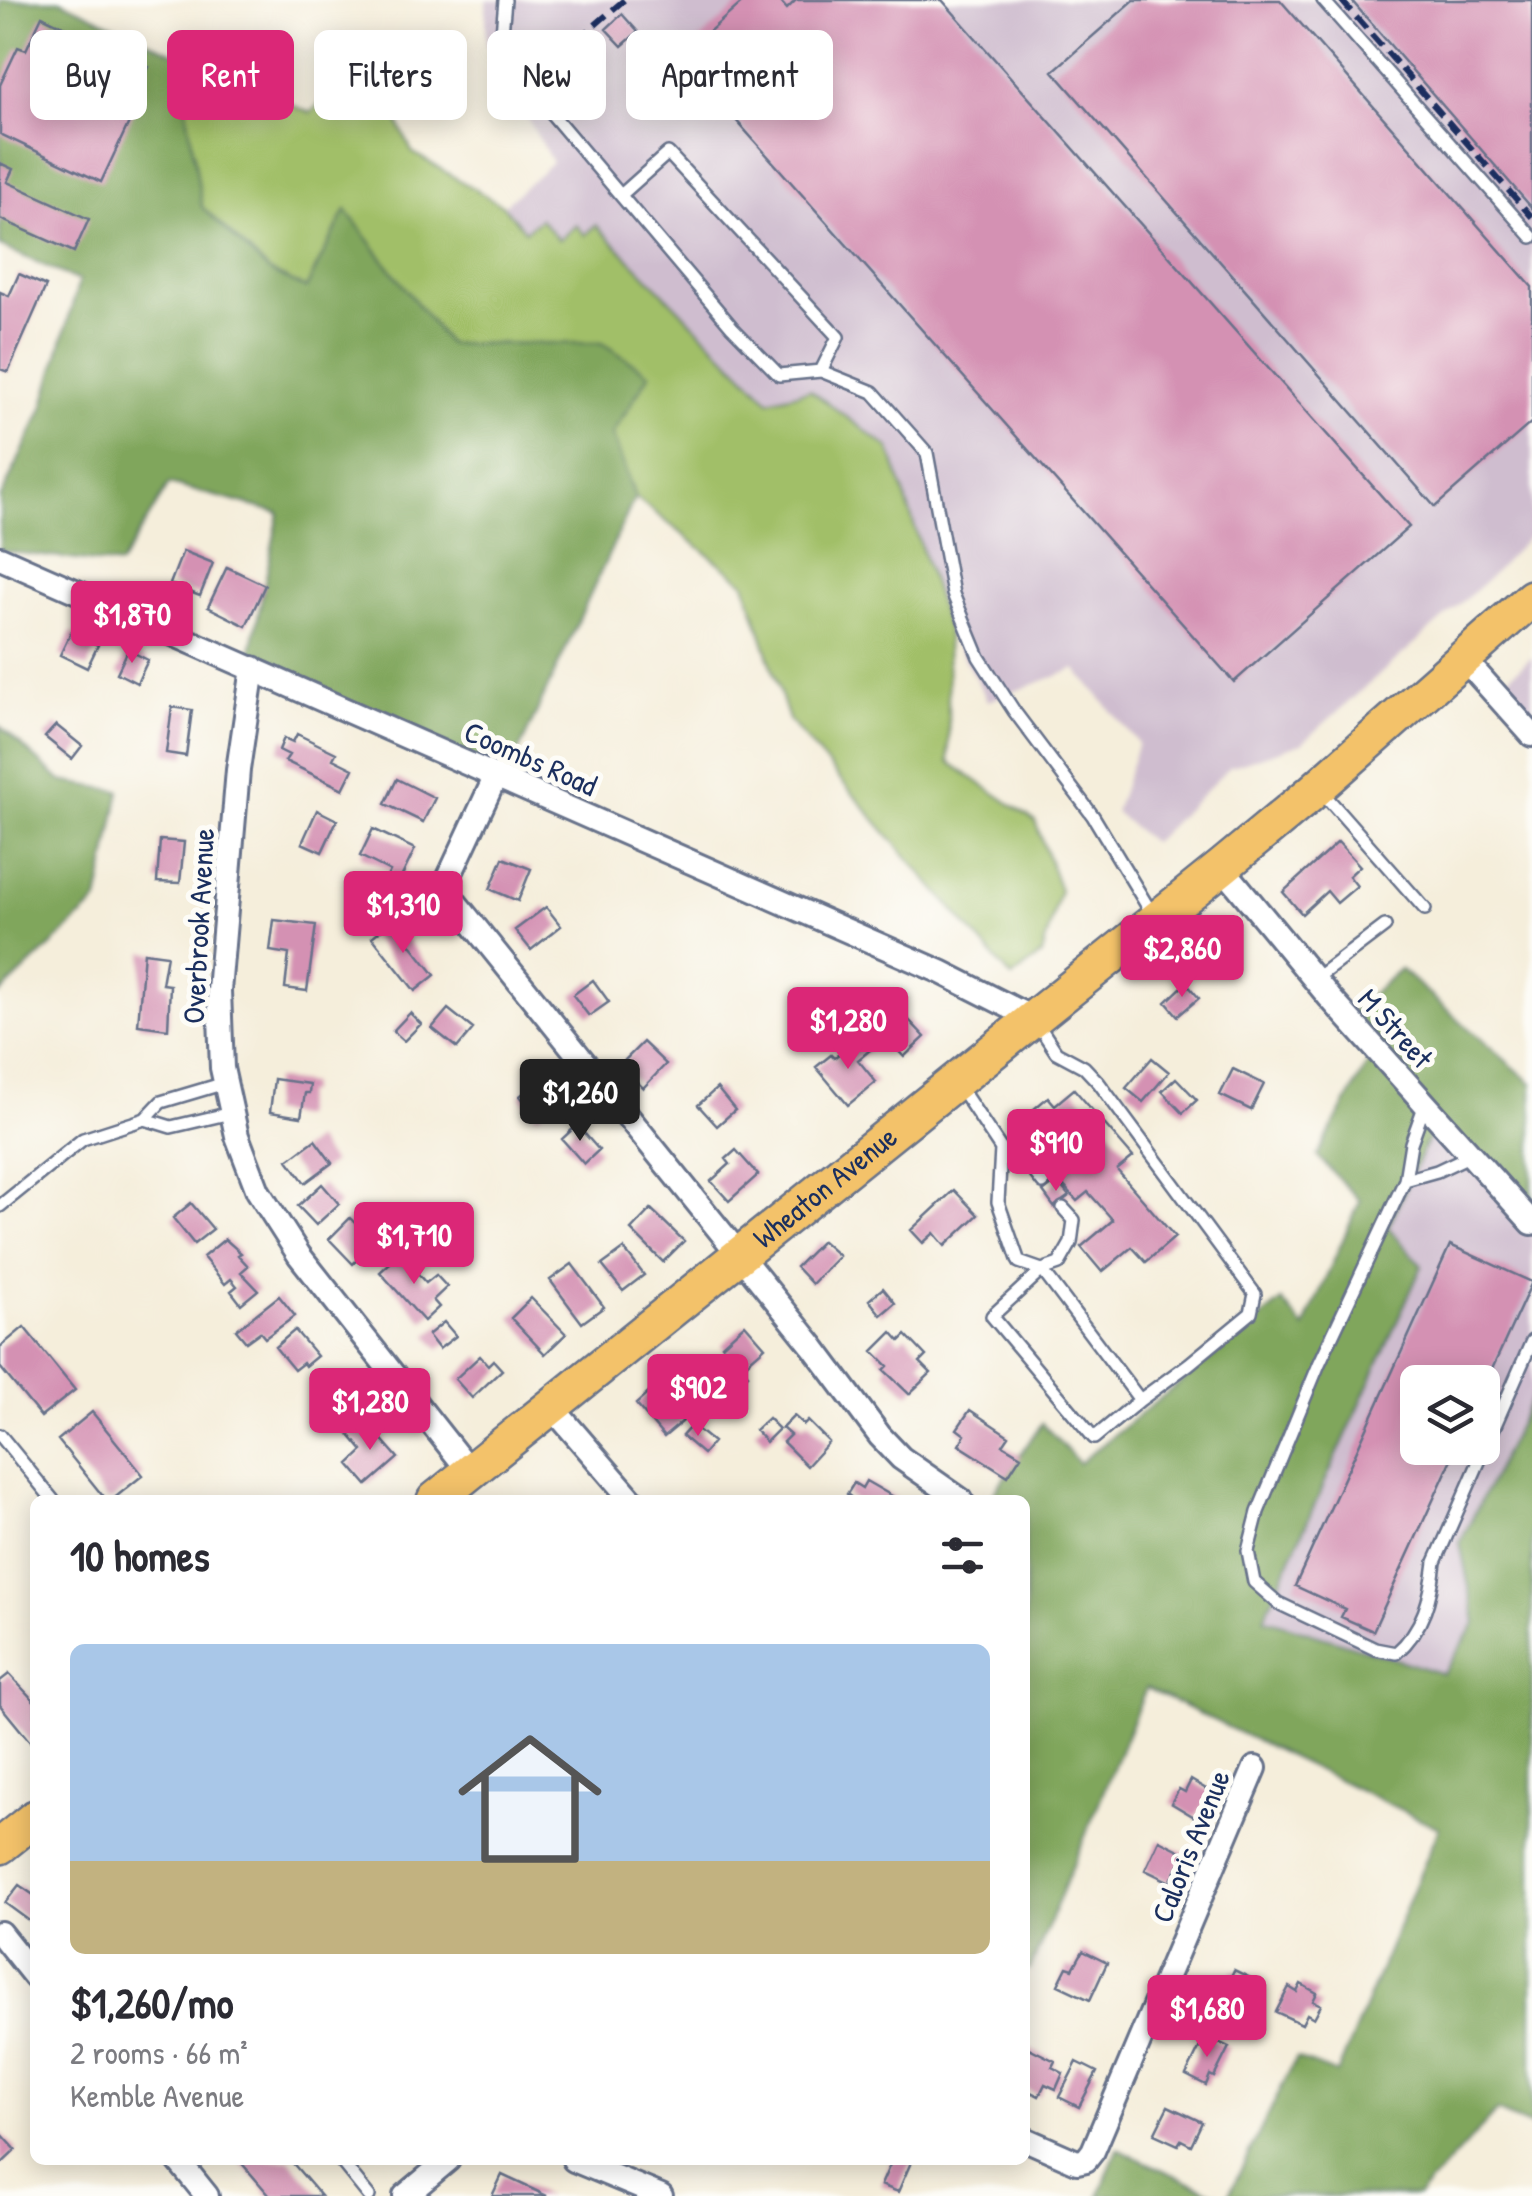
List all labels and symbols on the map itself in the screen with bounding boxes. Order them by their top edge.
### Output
pin: $1,870 [51,581,213,666]
street label: Coombs Road [458,711,604,805]
street label: Overbrook Avenue [173,827,223,1025]
pin: $1,310 [322,871,484,956]
pin: $2,860 [1101,915,1263,1000]
street label: M Street [1349,979,1443,1077]
pin: $1,280 [767,987,929,1072]
pin: $1,260 [499,1059,661,1144]
pin: $910 [997,1109,1115,1194]
street label: Wheaton Avenue [744,1117,905,1257]
pin: $1,710 [333,1202,495,1287]
pin: $902 [639,1354,757,1439]
pin: $1,280 [289,1368,451,1453]
street label: Caloris Avenue [1141,1764,1239,1928]
pin: $1,680 [1126,1975,1288,2060]

